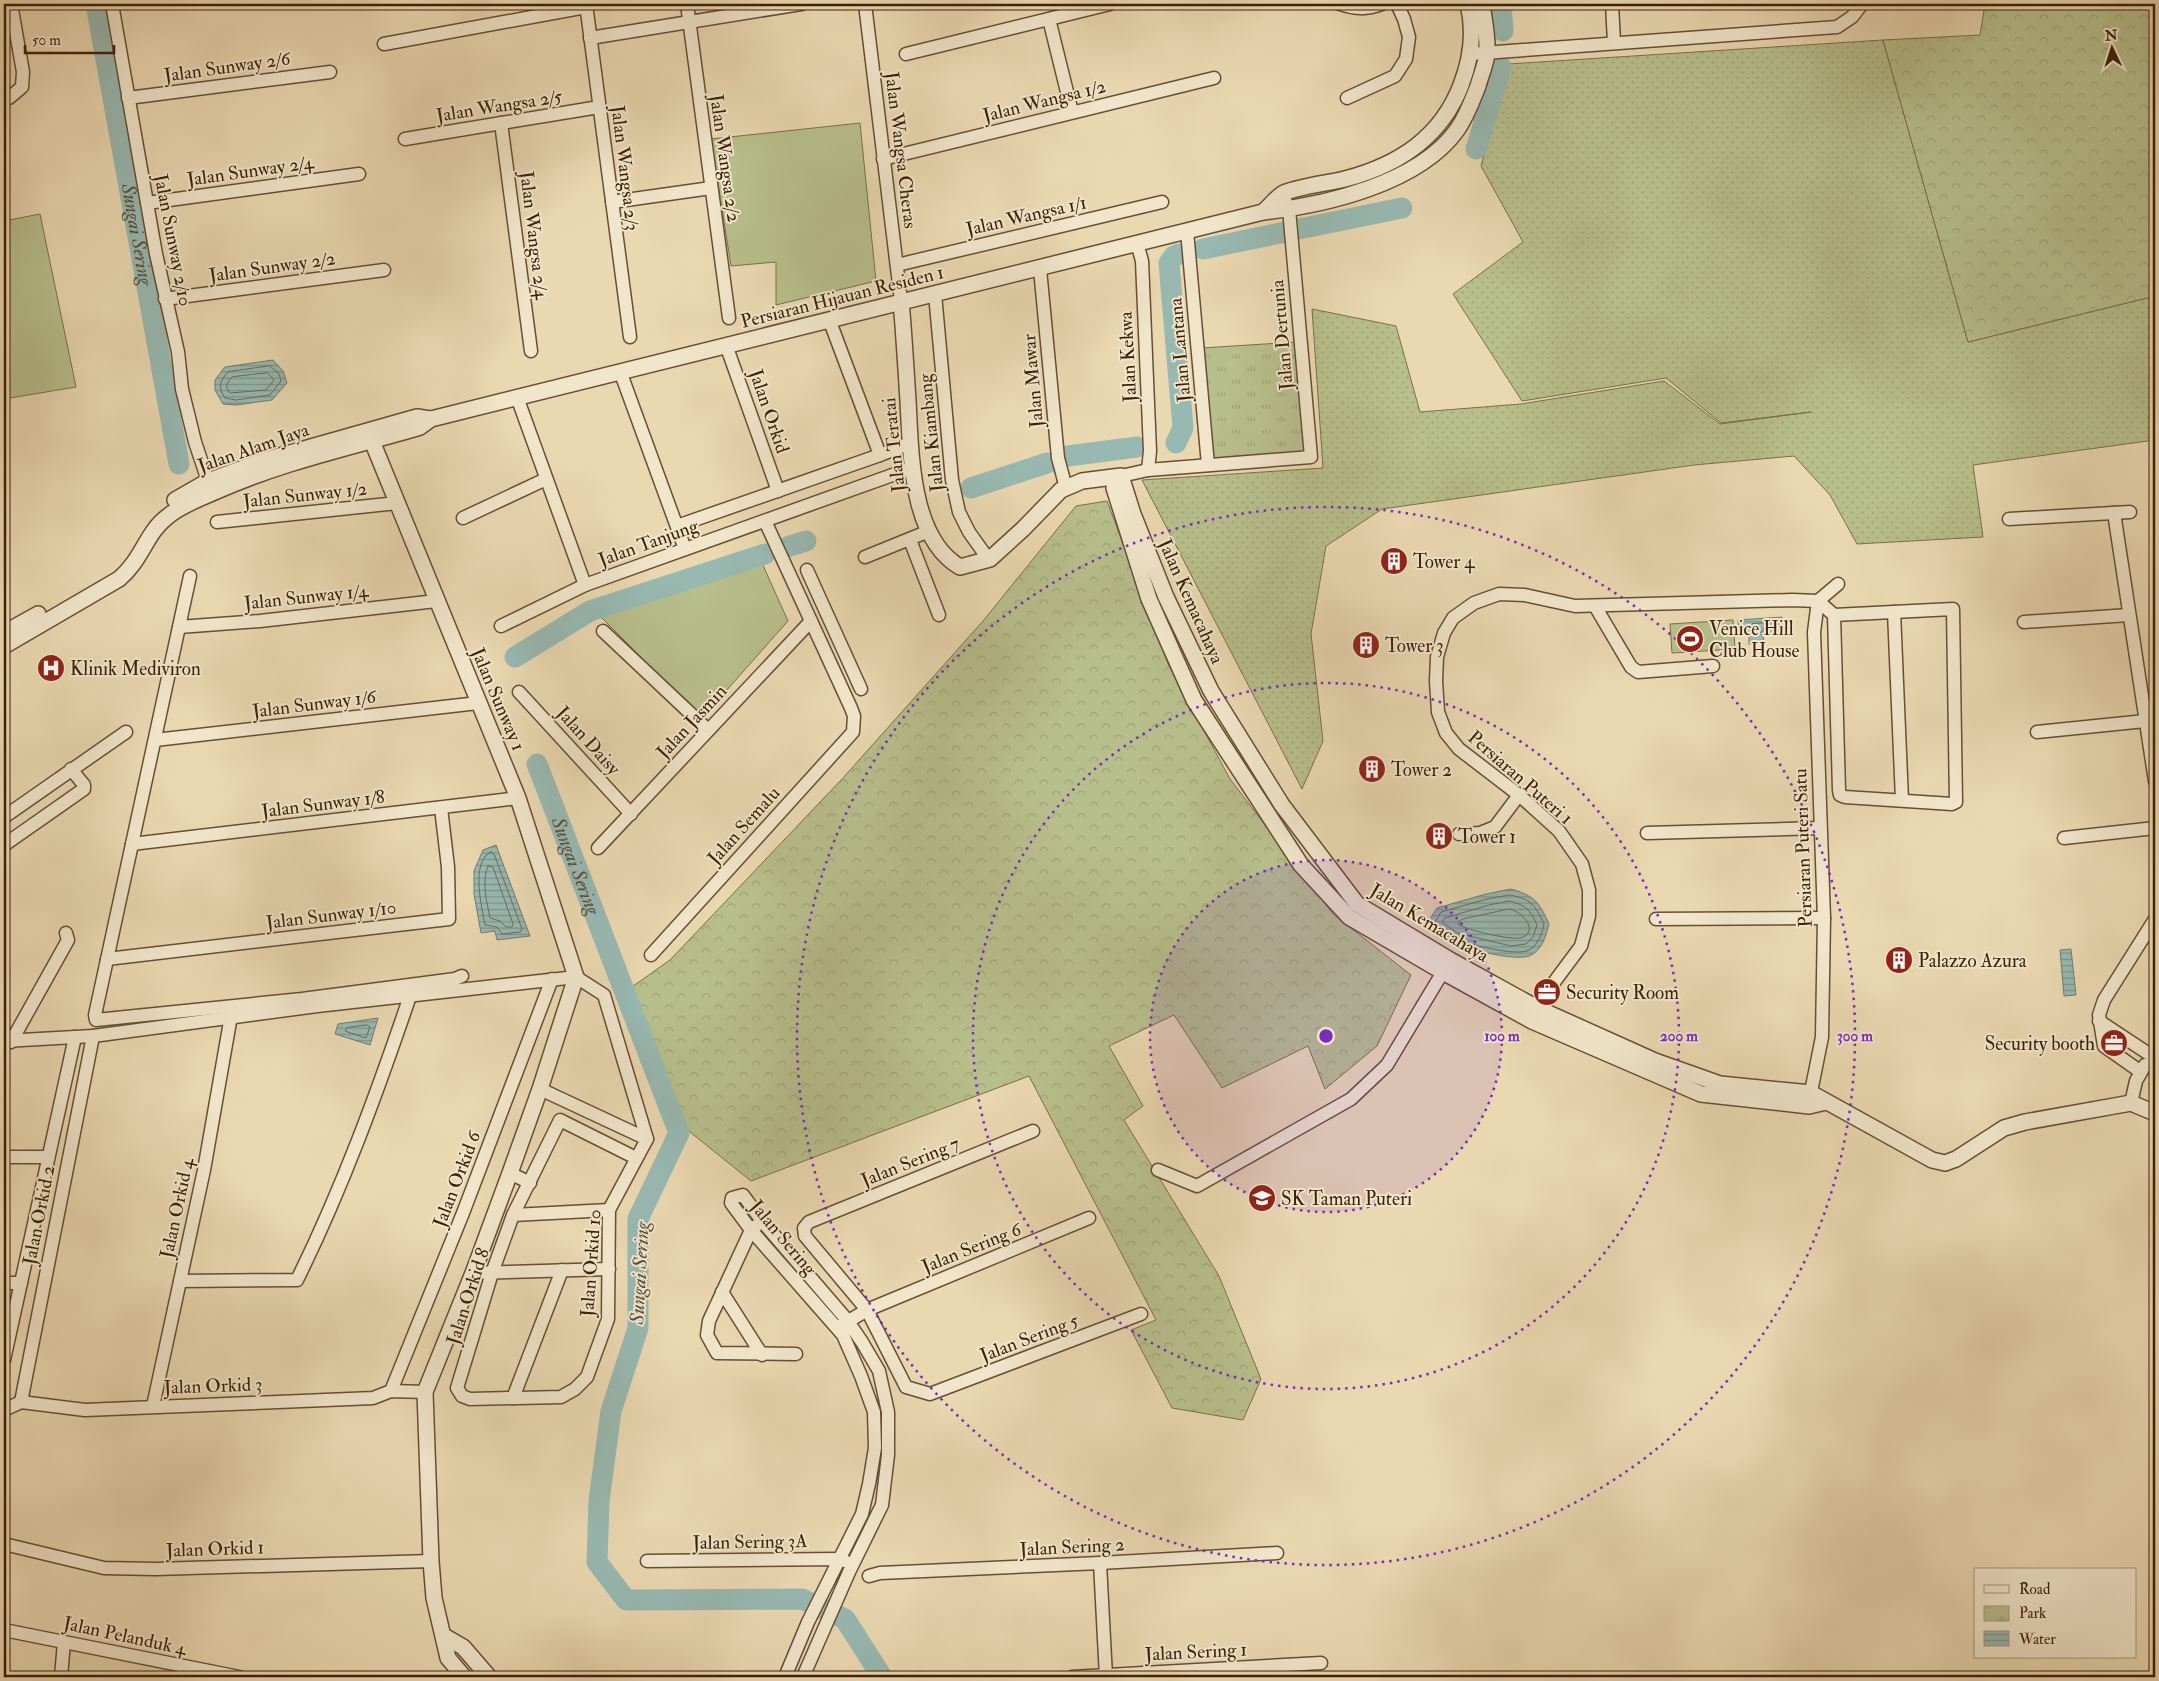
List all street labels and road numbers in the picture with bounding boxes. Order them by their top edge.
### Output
street label: Jalan Sunway 2/6 [161,46,293,88]
street label: Jalan Wangsa Cheras [879,69,923,230]
street label: Jalan Wangsa 1/2 [979,74,1108,128]
street label: Jalan Wangsa 2/5 [433,84,565,128]
street label: Jalan Wangsa 2/2 [704,92,746,224]
street label: Jalan Wangsa 2/3 [605,103,645,232]
street label: Jalan Sunway 2/4 [184,150,316,192]
street label: Jalan Wangsa 2/4 [514,169,554,301]
street label: Jalan Sunway 2/10 [148,171,198,308]
street label: Jalan Wangsa 1/1 [963,190,1089,242]
street label: Jalan Sunway 2/2 [206,246,337,288]
street label: Persiaran Hijauan Residen 1 [738,260,946,334]
street label: Jalan Dertunia [1265,279,1299,392]
street label: Jalan Lantana [1163,297,1197,404]
street label: Jalan Kekwa [1114,311,1142,404]
street label: Jalan Mawar [1017,333,1049,430]
street label: Jalan Orkid [743,365,795,457]
street label: Jalan Kiambang [913,372,949,494]
street label: Jalan Teratai [877,396,911,494]
street label: Jalan Alam Jaya [194,418,312,479]
street label: Jalan Sunway 1/2 [241,477,368,514]
street label: Jalan Tanjung [594,514,702,572]
street label: Jalan Kemacahaya [1152,534,1229,668]
street label: Jalan Sunway 1/4 [242,578,370,616]
street label: Jalan Sunway 1 [465,643,531,755]
street label: Jalan Jasmin [651,679,732,765]
street label: Jalan Sunway 1/6 [250,684,379,724]
street label: Jalan Daisy [550,700,626,781]
street label: Persiaran Puteri 1 [1463,726,1578,830]
street label: Persiaran Puteri Satu [1788,768,1818,928]
street label: Jalan Semalu [702,781,785,871]
street label: Jalan Sunway 1/8 [259,785,386,824]
street label: Jalan Kemacahaya [1365,877,1493,968]
street label: Jalan Sunway 1/10 [264,895,398,935]
street label: Jalan Orkid 6 [427,1127,487,1232]
street label: Jalan Sering 7 [857,1131,963,1193]
street label: Jalan Orkid 4 [154,1155,199,1261]
street label: Jalan Orkid 2 [17,1163,60,1268]
street label: Jalan Sering [744,1194,822,1281]
street label: Jalan Orkid 10 [575,1208,607,1319]
street label: Jalan Sering 6 [917,1217,1026,1279]
street label: Jalan Orkid 8 [441,1245,495,1349]
street label: Jalan Sering 5 [976,1308,1083,1368]
street label: Jalan Orkid 3 [162,1372,263,1400]
street label: Jalan Sering 3A [691,1529,808,1555]
street label: Jalan Sering 2 [1018,1532,1125,1562]
street label: Jalan Orkid 1 [165,1535,265,1563]
street label: Jalan Pelanduk 4 [60,1611,189,1661]
street label: Jalan Sering 1 [1143,1637,1248,1667]

